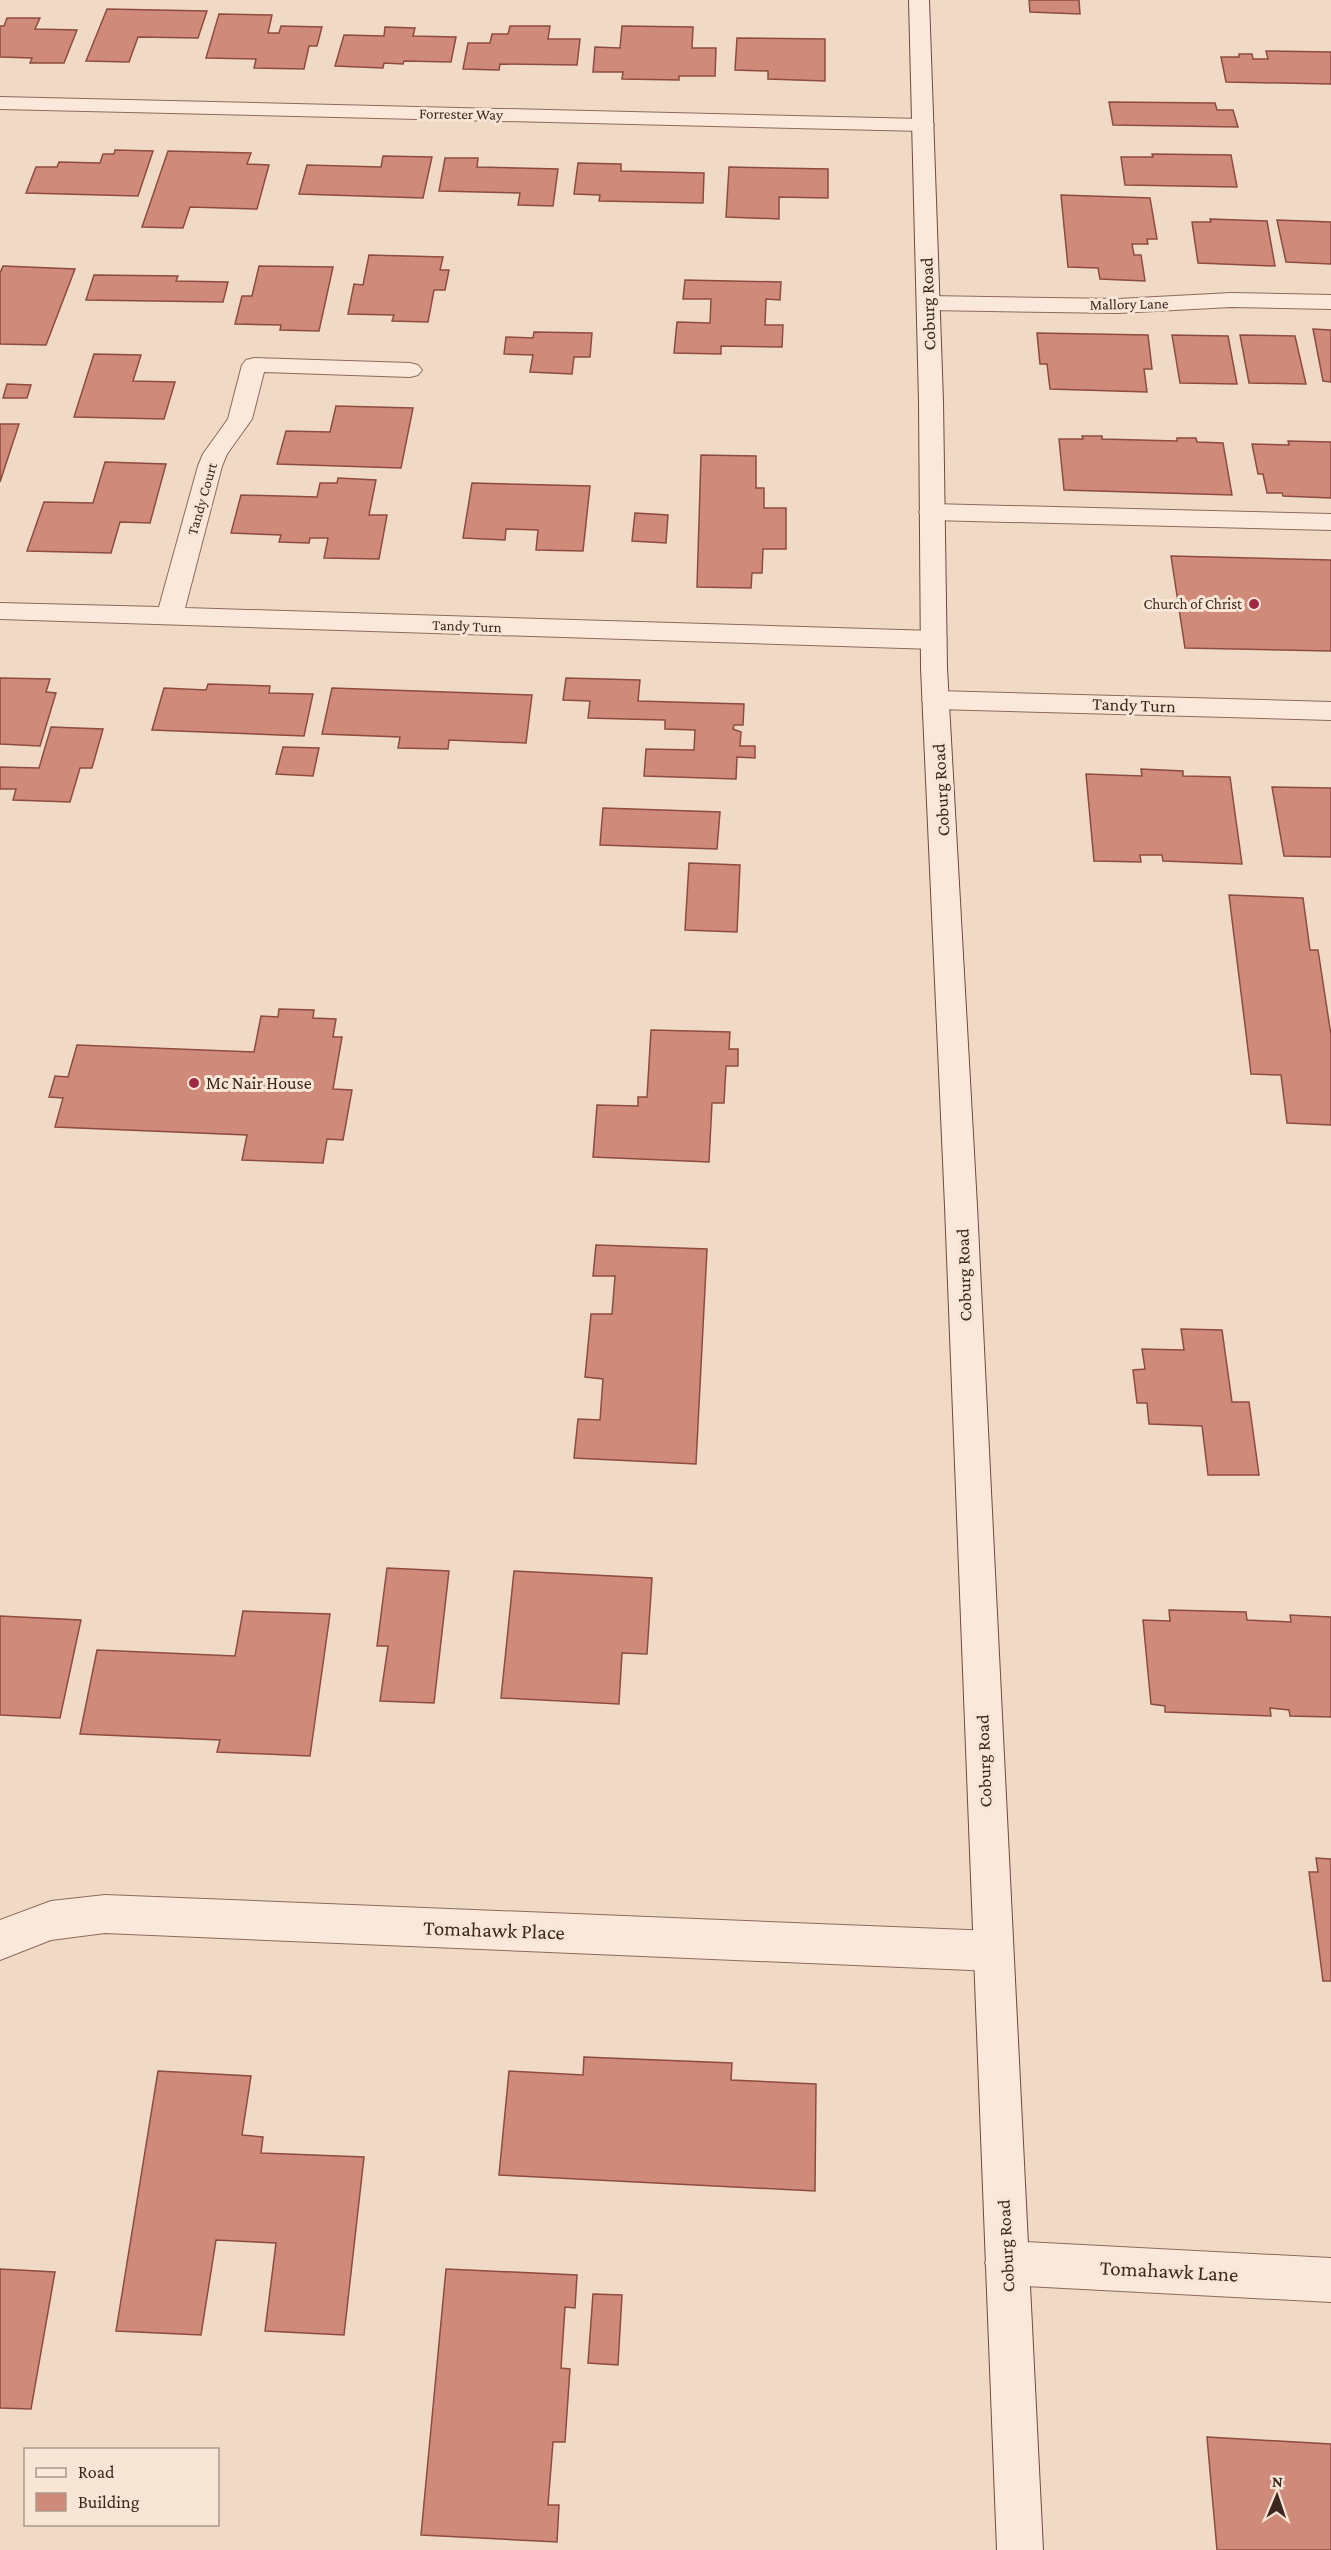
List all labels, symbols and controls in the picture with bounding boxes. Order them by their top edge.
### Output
street label: Forrester Way [419,105,503,124]
street label: Coburg Road [916,257,940,351]
street label: Mallory Lane [1089,295,1169,314]
street label: Tandy Court [184,460,221,537]
place label: Church of Christ [1143,596,1243,612]
marker: Church of Christ [1247,597,1261,611]
street label: Tandy Turn [432,617,502,636]
street label: Tandy Turn [1092,694,1176,716]
street label: Coburg Road [929,743,953,837]
place label: Mc Nair House [206,1073,312,1093]
marker: Mc Nair House [187,1076,201,1090]
street label: Coburg Road [952,1228,976,1322]
street label: Coburg Road [972,1714,996,1808]
street label: Tomahawk Place [423,1916,565,1944]
street label: Coburg Road [994,2199,1018,2293]
street label: Tomahawk Lane [1099,2255,1239,2287]
legend [24,2448,219,2526]
text: Road [78,2462,115,2482]
north arrow [1247,2466,1307,2526]
text: N [1272,2473,1283,2490]
text: Building [78,2492,140,2512]

